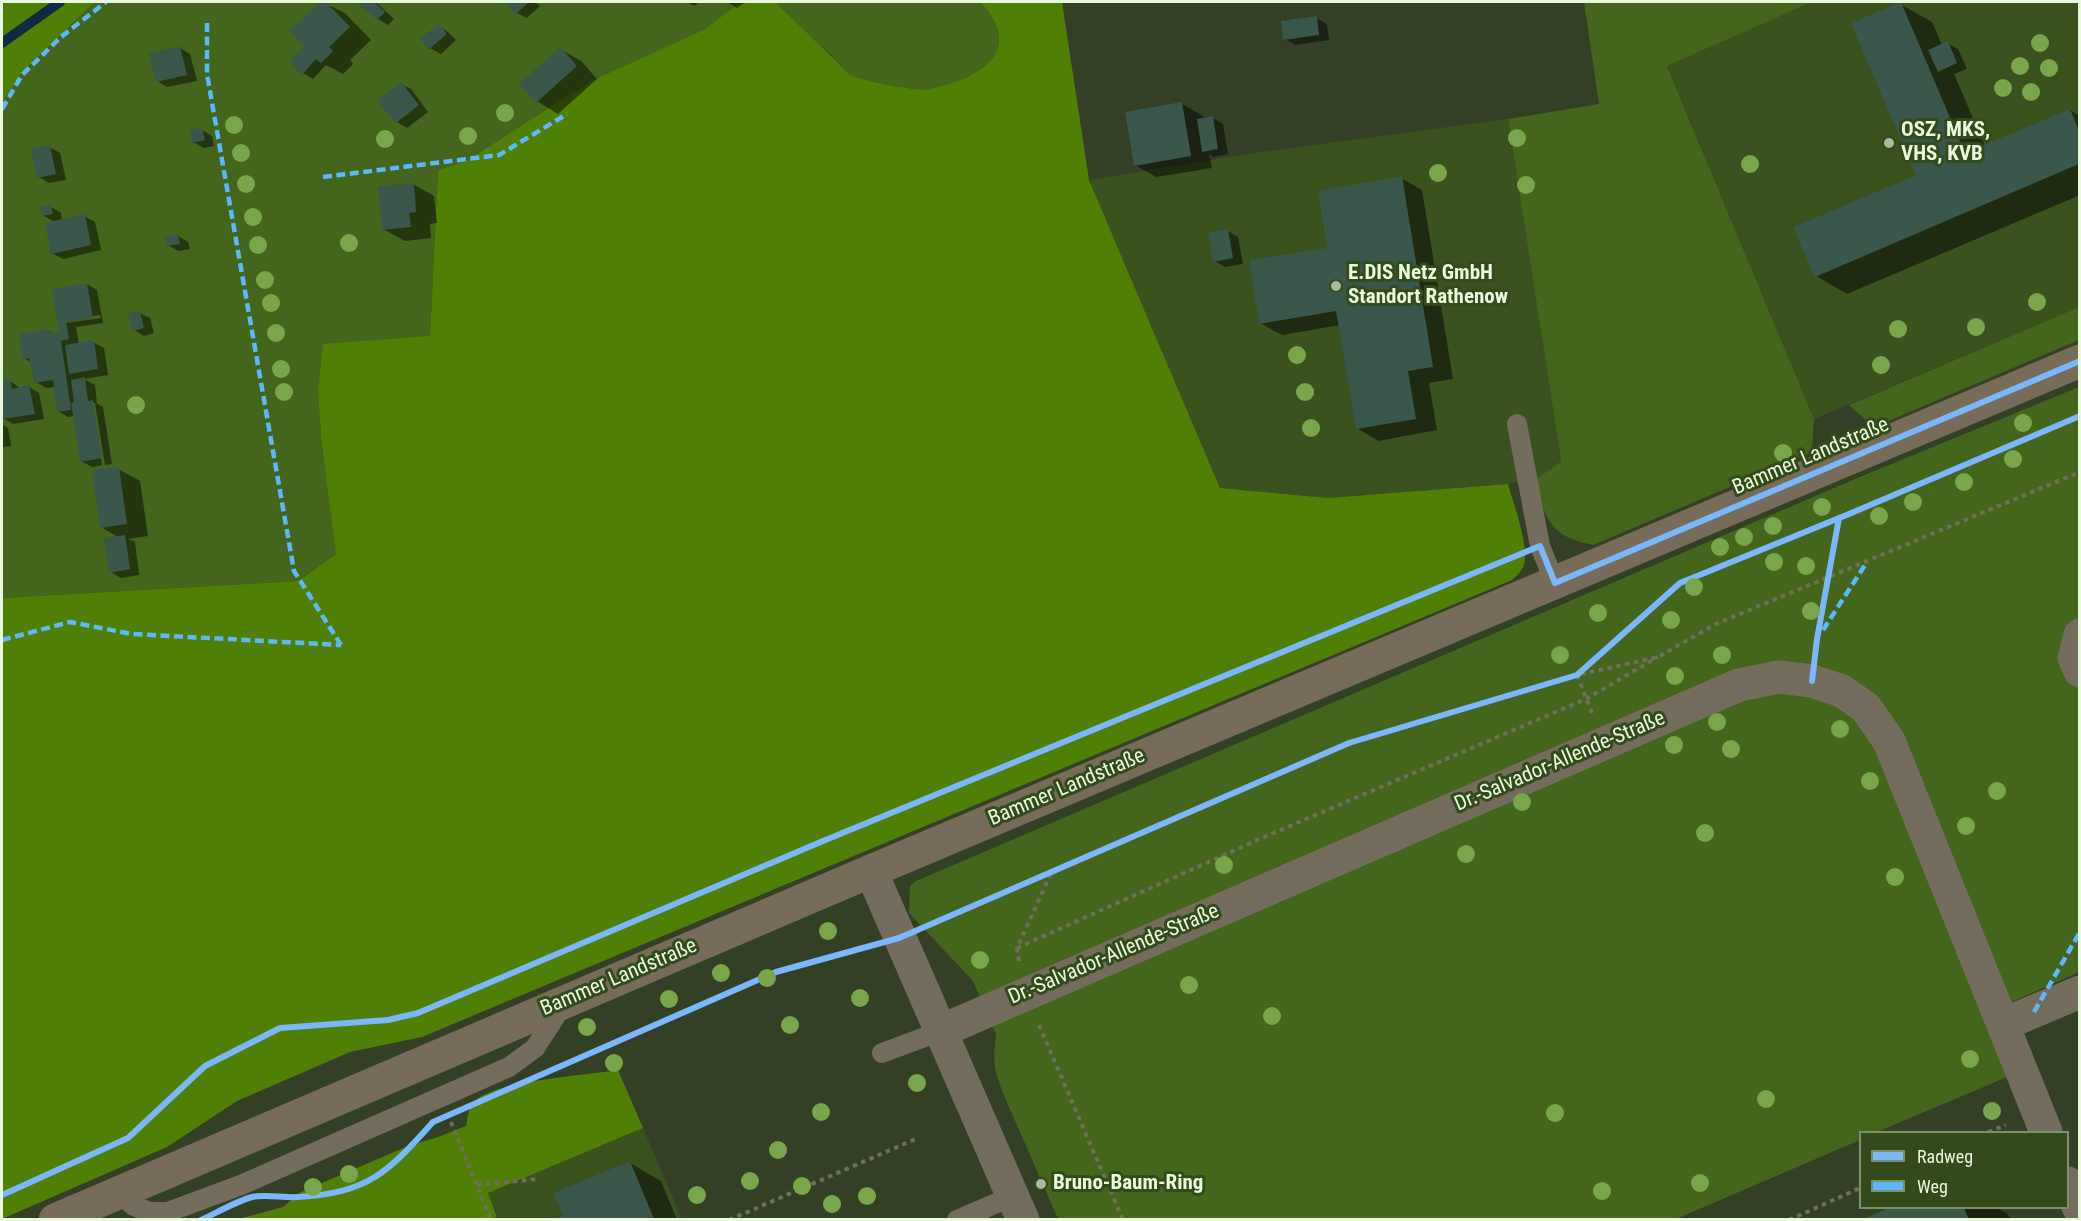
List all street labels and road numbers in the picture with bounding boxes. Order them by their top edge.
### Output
street label: Bammer Landstraße [1729,413,1893,501]
street label: Dr.-Salvador-Allende-Straße [1451,706,1669,818]
street label: Bammer Landstraße [985,744,1149,832]
street label: Dr.-Salvador-Allende-Straße [1005,899,1223,1011]
street label: Bammer Landstraße [537,934,701,1022]

